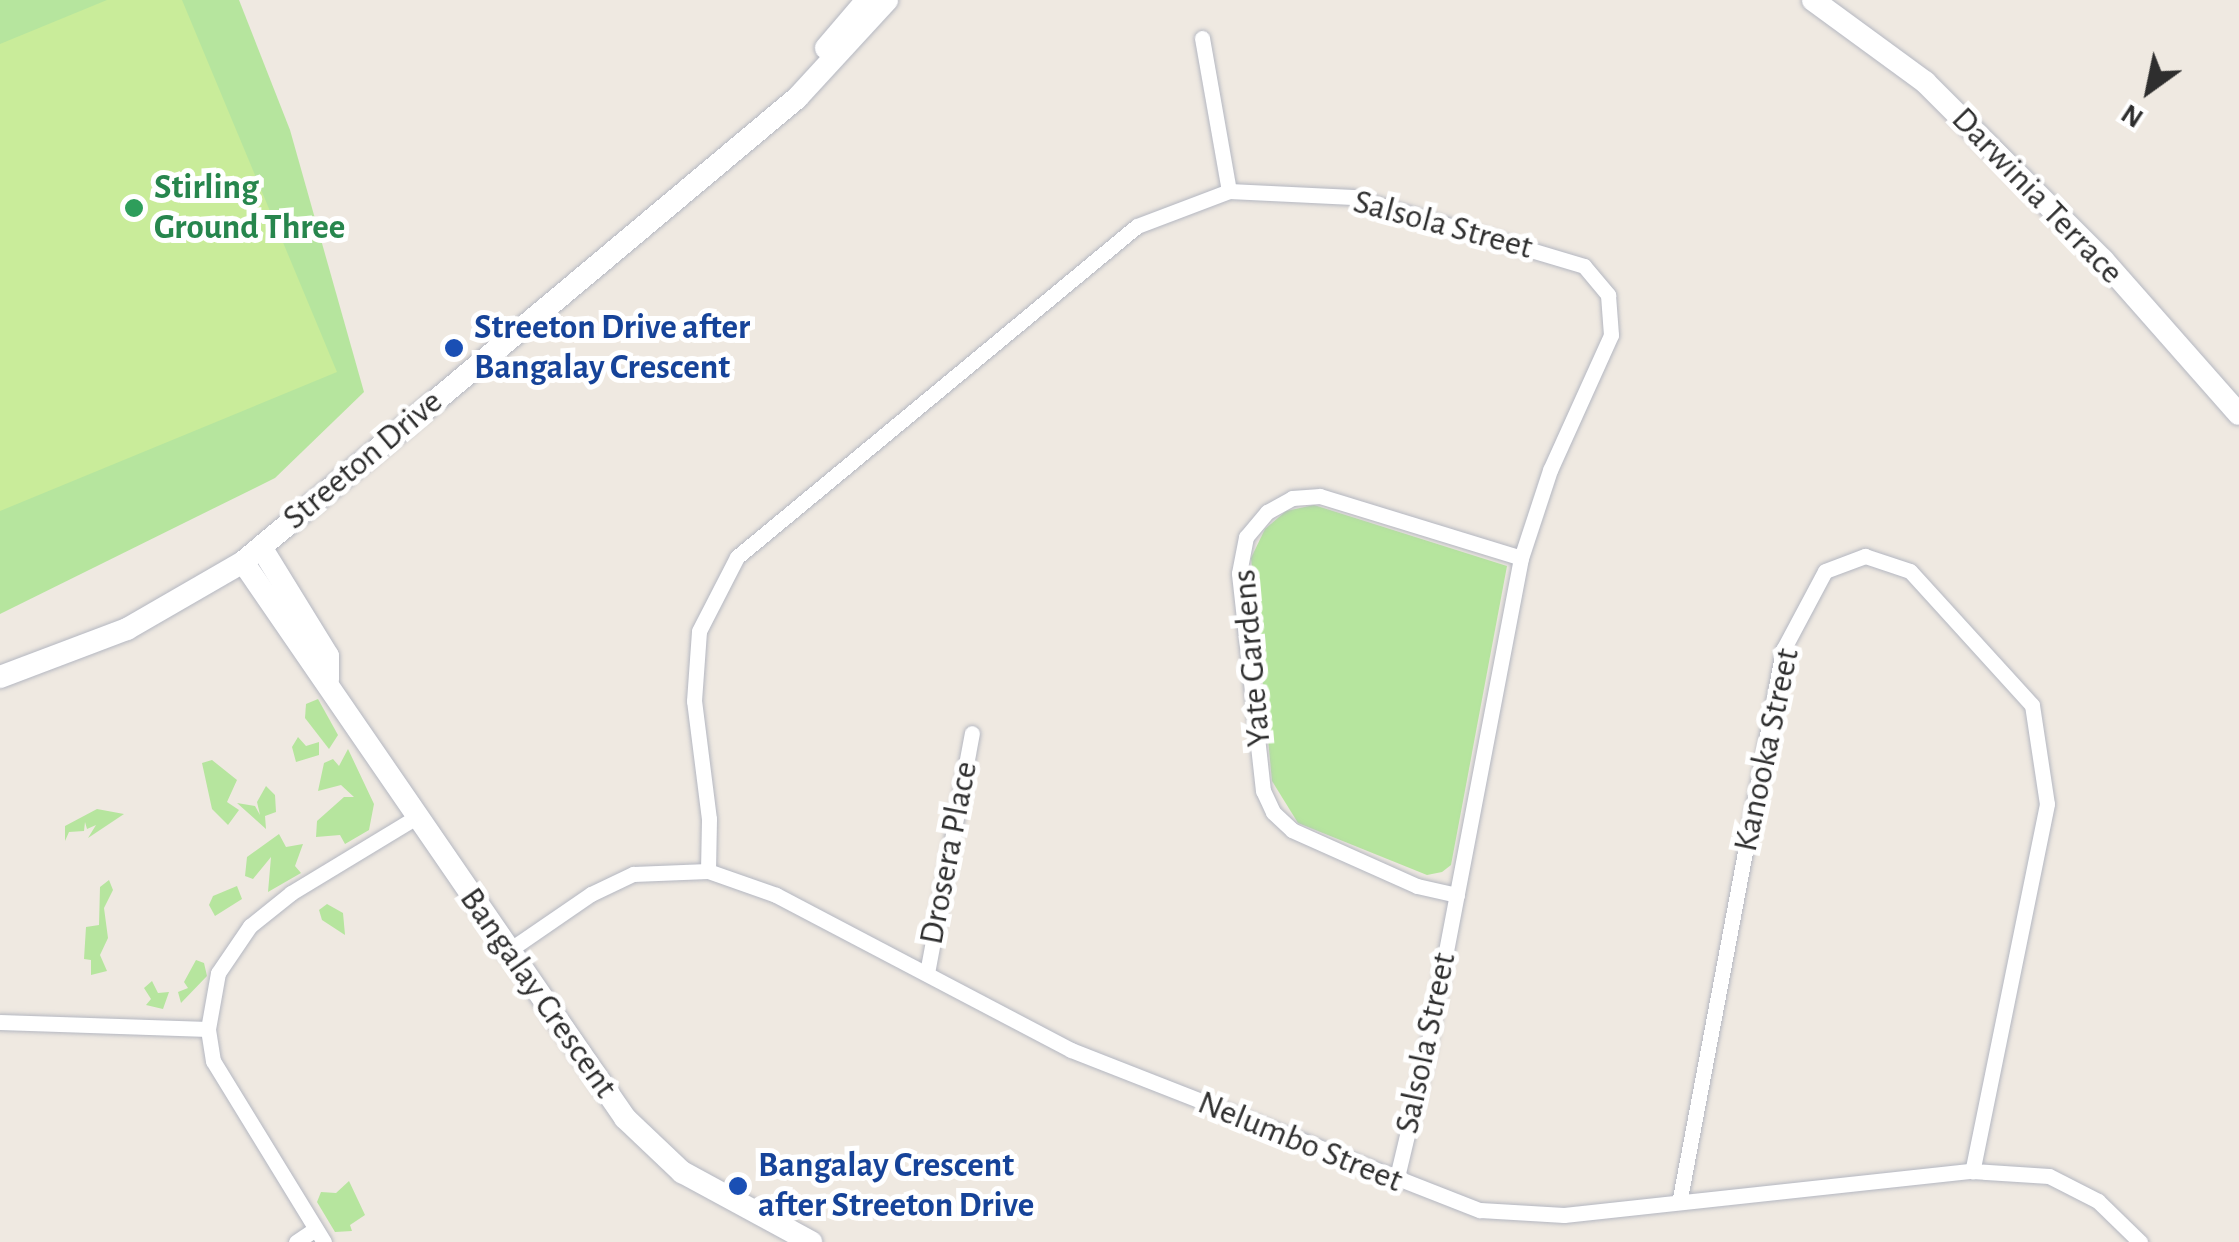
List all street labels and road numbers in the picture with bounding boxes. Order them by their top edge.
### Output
street label: Darwinia Terrace [1942,99,2132,293]
street label: Salsola Street [1349,181,1537,269]
street label: Streeton Drive [275,381,451,539]
street label: Yate Gardens [1223,568,1281,748]
street label: Kanooka Street [1725,645,1809,855]
street label: Drosera Place [911,758,987,948]
street label: Bangalay Crescent [450,880,626,1106]
street label: Salsola Street [1386,949,1466,1137]
street label: Nelumbo Street [1192,1082,1408,1202]

